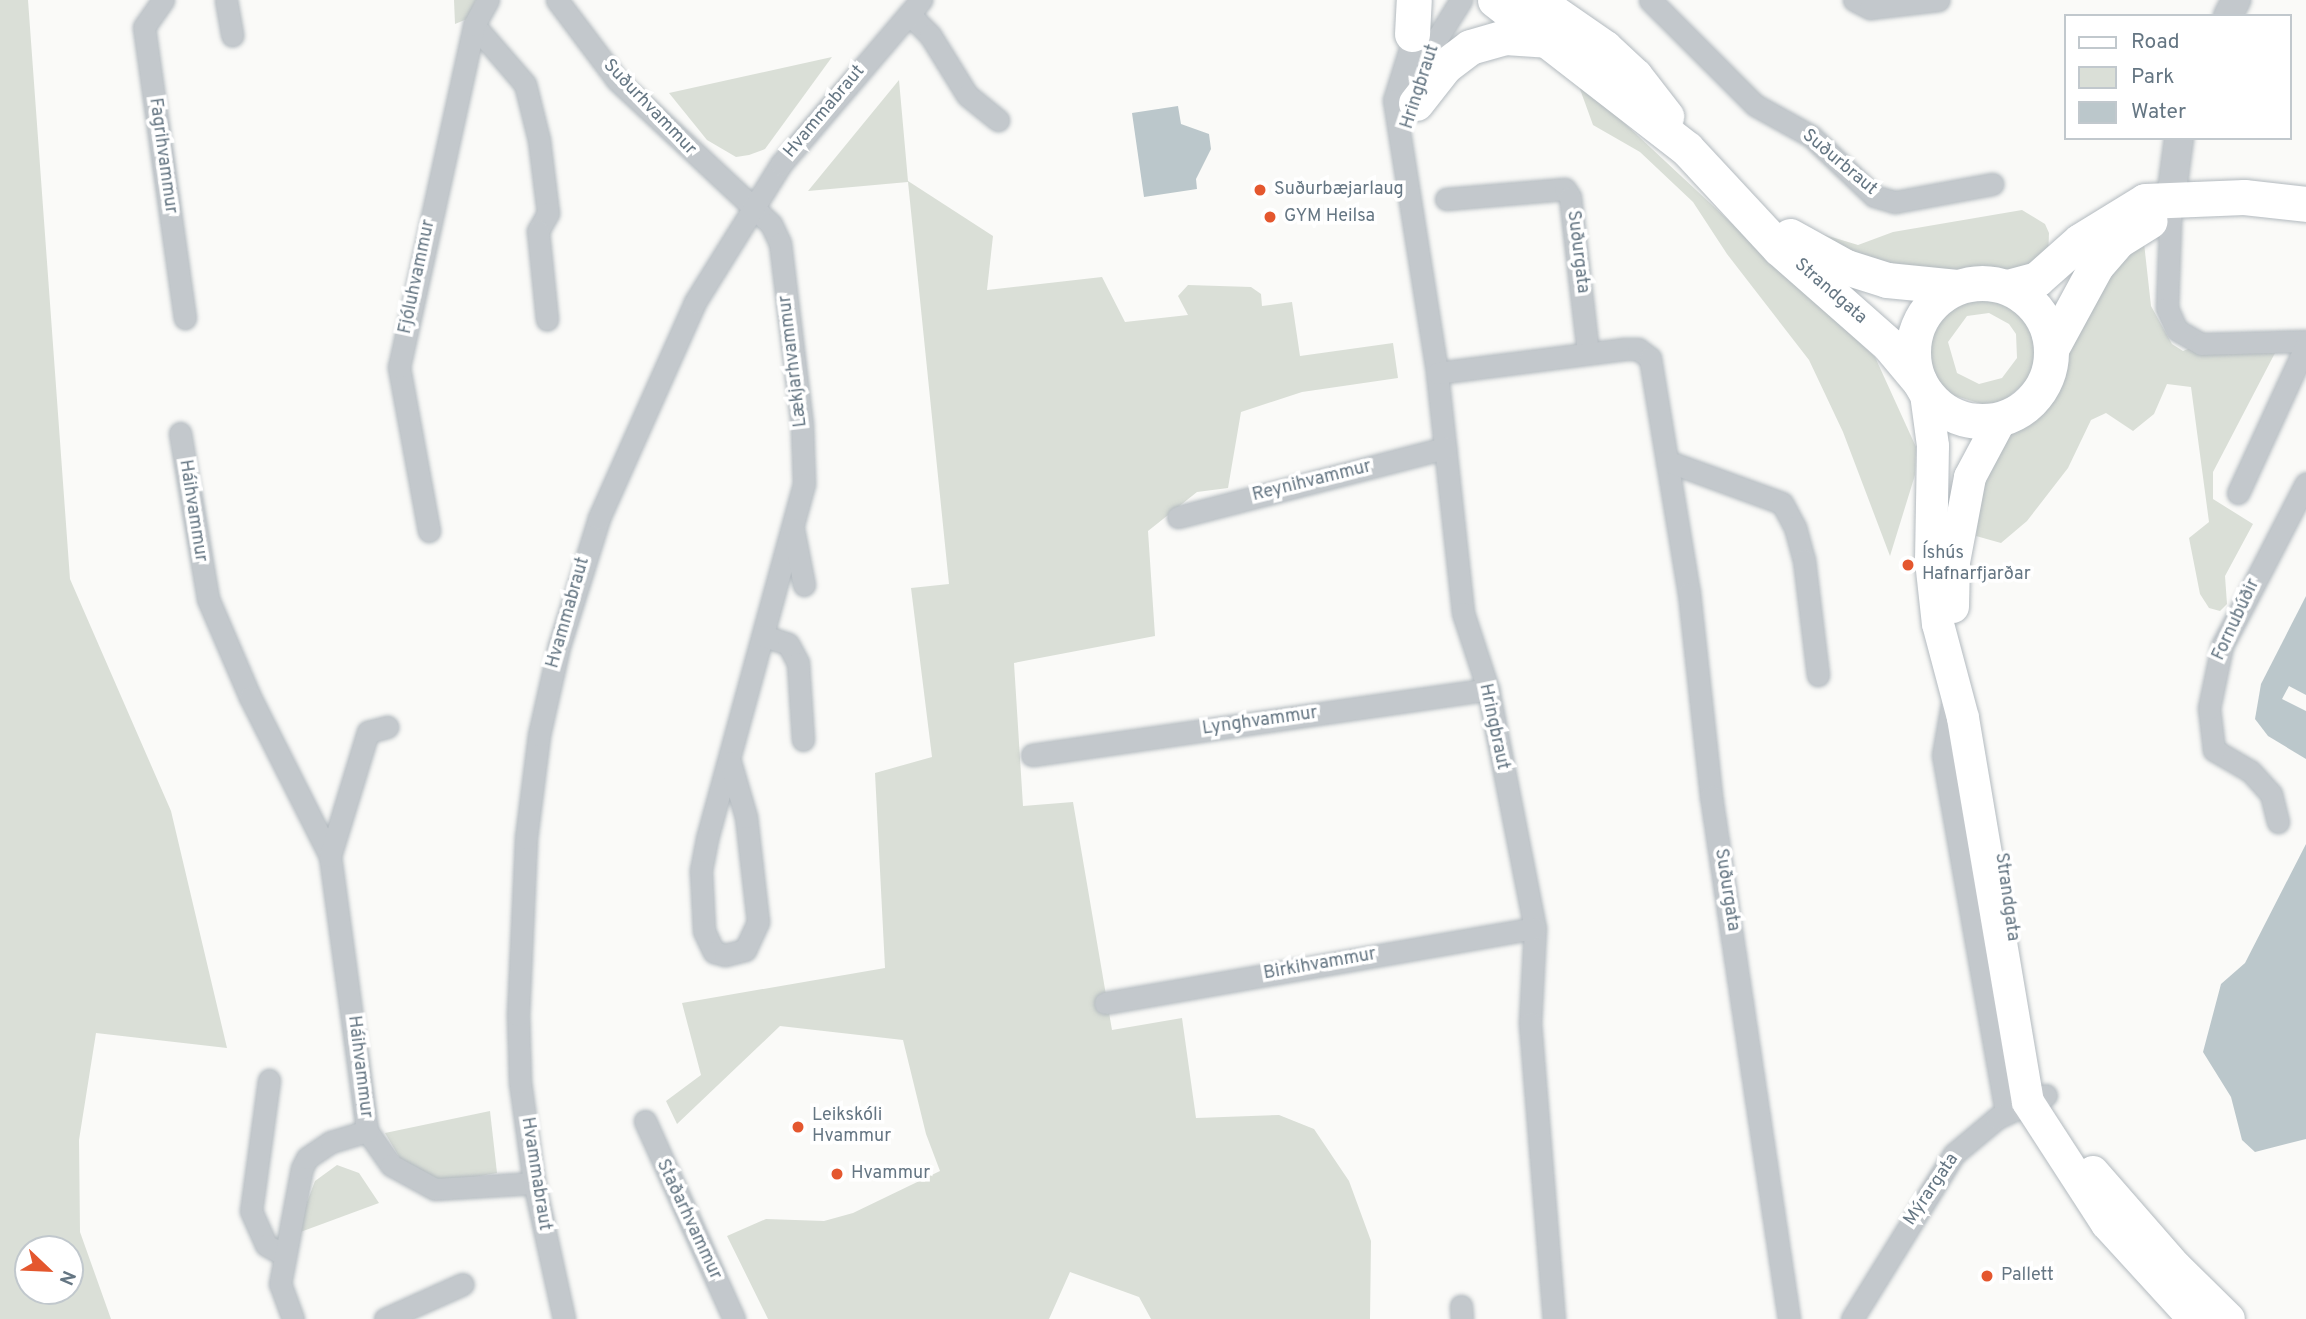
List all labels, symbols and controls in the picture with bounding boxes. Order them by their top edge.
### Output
legend [2064,14,2292,140]
text: Road [2131,29,2180,56]
street label: Hringbraut [1397,42,1445,132]
street label: Suðurhvammur [598,56,700,160]
street label: Hvammabraut [780,61,870,163]
text: Park [2131,64,2174,91]
street label: Fagrihvammur [143,97,181,215]
text: Water [2131,99,2186,126]
street label: Suðurbraut [1797,125,1881,201]
place label: Suðurbæjarlaug [1274,179,1404,201]
marker: Suðurbæjarlaug [1252,182,1268,198]
place label: GYM Heilsa [1284,206,1375,228]
marker: GYM Heilsa [1262,209,1278,225]
street label: Suðurgata [1561,209,1593,295]
street label: Fjóluhvammur [395,218,441,336]
street label: Strandgata [1789,255,1871,329]
street label: Lækjarhvammur [775,294,813,428]
street label: Reynihvammur [1250,457,1374,507]
street label: Háihvammur [173,458,211,564]
place label: Íshús Hafnarfjarðar [1922,544,2031,586]
street label: Hvammabraut [543,555,595,671]
marker: Íshús Hafnarfjarðar [1900,557,1916,573]
street label: Fornubúðir [2209,576,2265,664]
street label: Hringbraut [1473,682,1513,772]
street label: Lynghvammur [1201,703,1319,741]
street label: Suðurgata [1709,847,1743,933]
street label: Strandgata [1989,851,2023,943]
street label: Birkihvammur [1262,944,1378,986]
street label: Háihvammur [342,1014,376,1120]
place label: Leikskóli Hvammur [812,1106,891,1148]
street label: Hvammabraut [515,1116,555,1232]
marker: Leikskóli Hvammur [790,1119,806,1135]
street label: Mýrargata [1900,1150,1964,1230]
street label: Staðarhvammur [651,1156,725,1284]
place label: Hvammur [851,1163,930,1185]
marker: Hvammur [829,1166,845,1182]
north arrow [14,1235,84,1305]
place label: Pallett [2001,1265,2054,1287]
text: N [53,1266,80,1288]
marker: Pallett [1979,1268,1995,1284]

